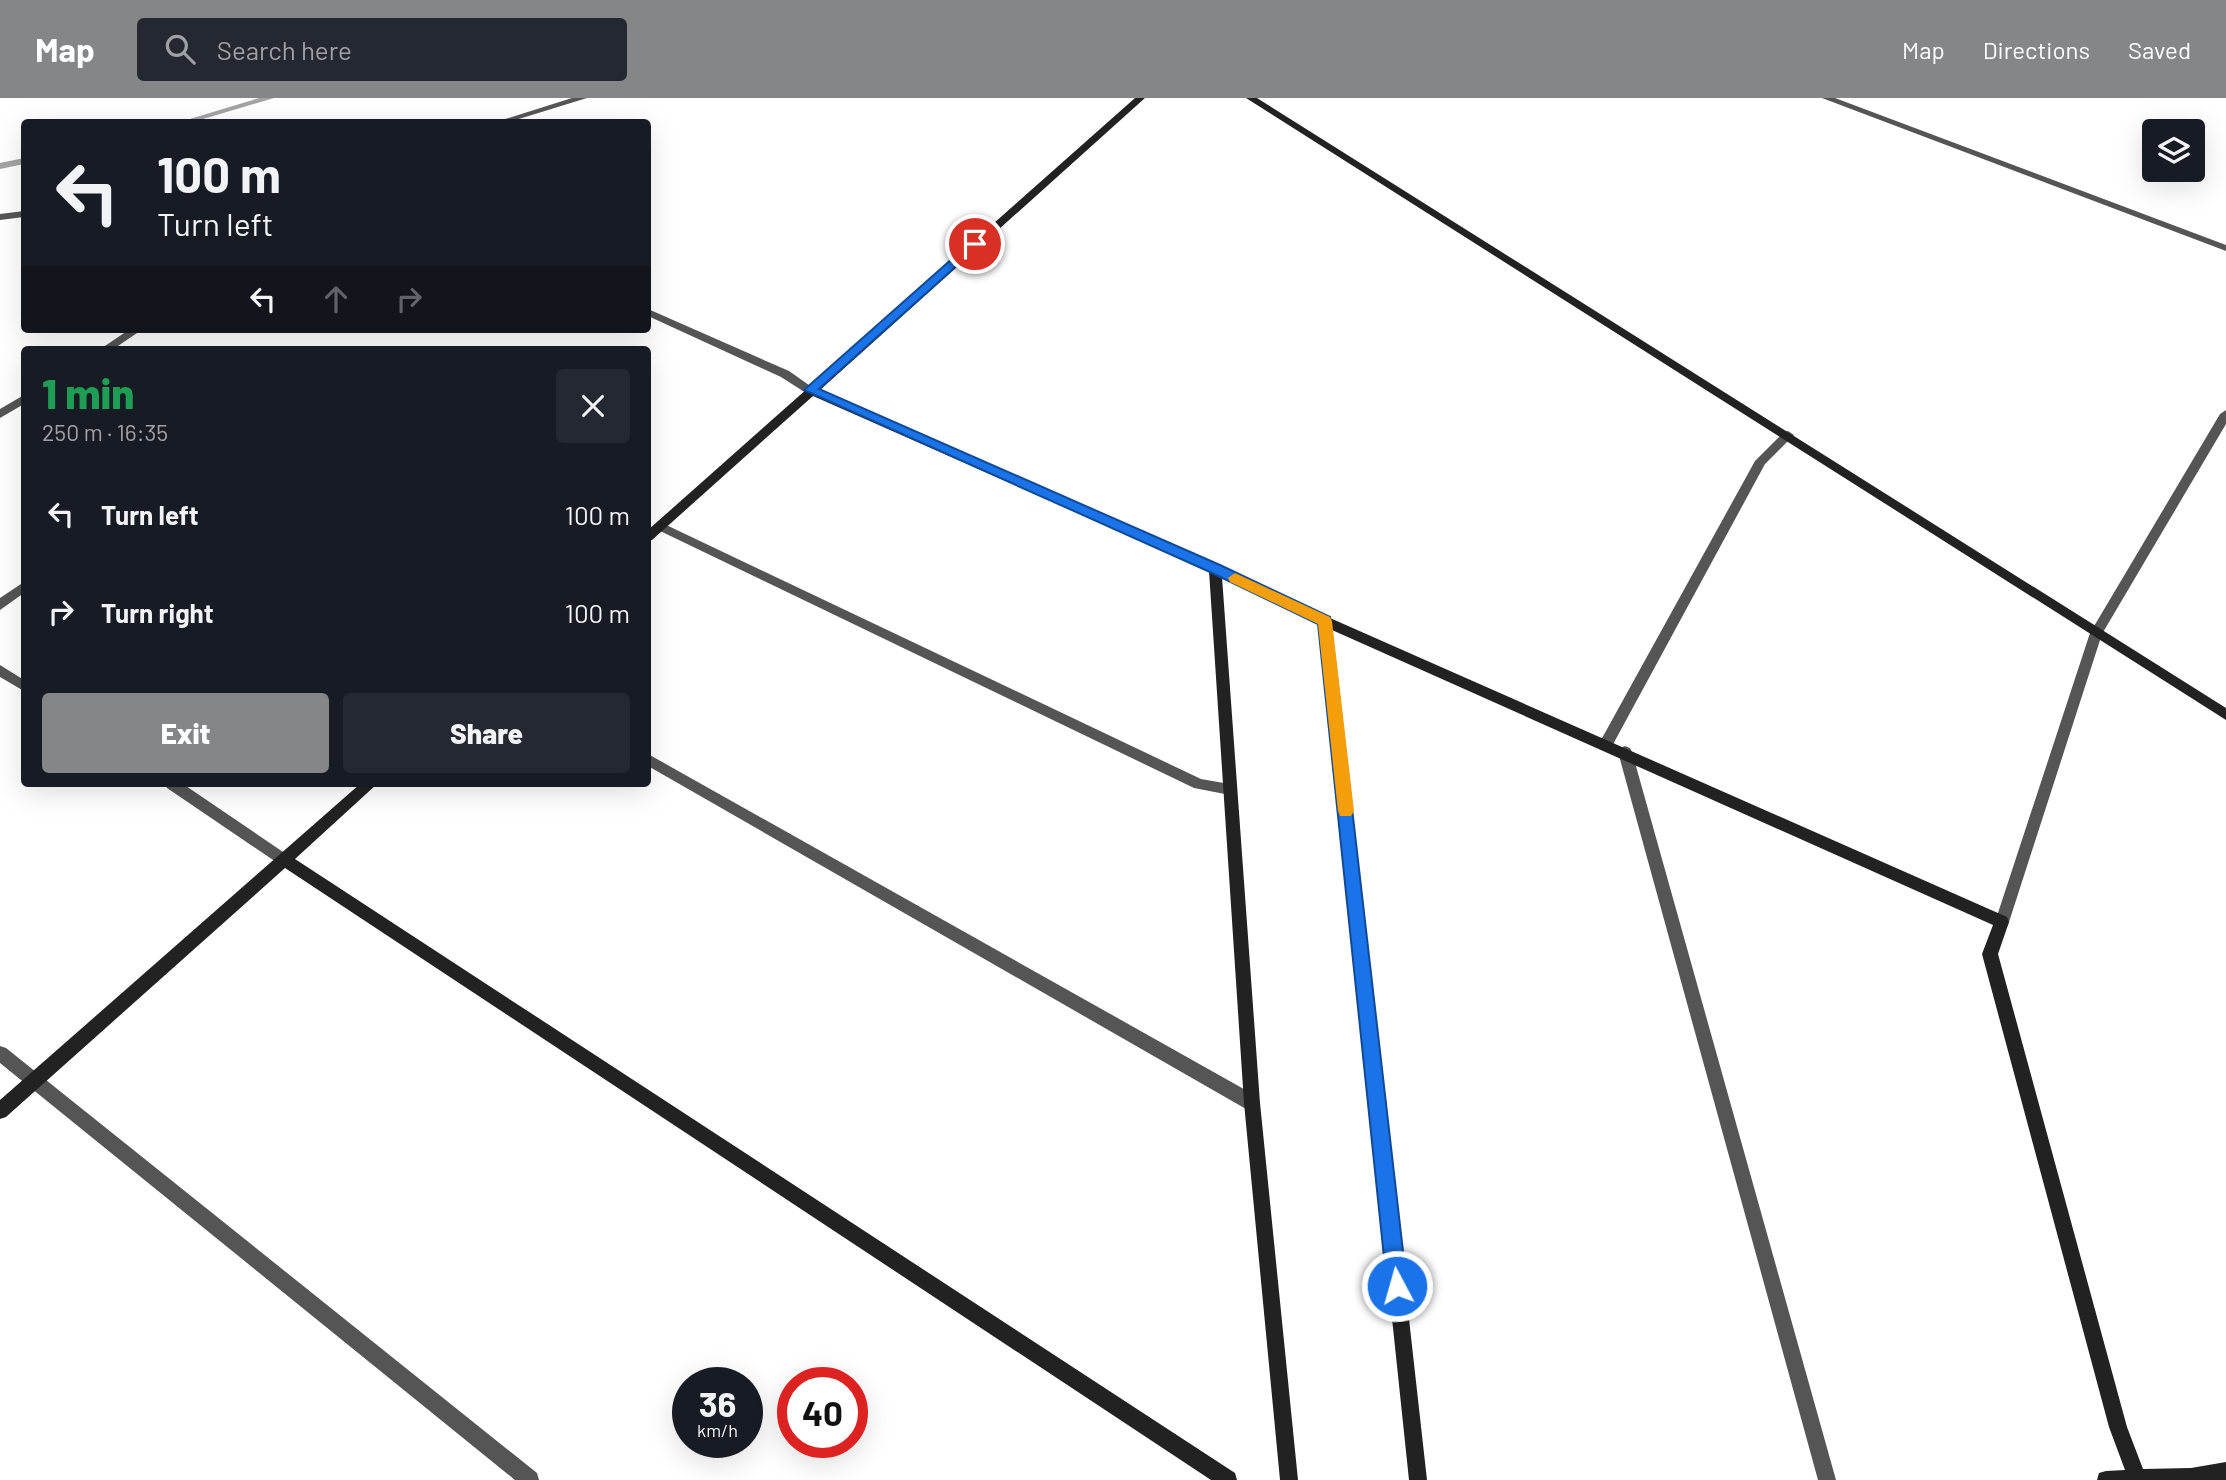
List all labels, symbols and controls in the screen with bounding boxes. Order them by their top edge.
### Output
search box [137,18,627,81]
text: Map [35,29,95,69]
icon: search [161,30,199,68]
text: Search here [217,34,352,65]
text: Map [1902,35,1945,64]
text: Directions [1983,35,2090,64]
text: Saved [2128,35,2191,64]
map controls [2142,119,2205,182]
button: layers [2142,119,2205,182]
text: 100 m [157,144,281,203]
icon: left [42,147,133,238]
text: Turn left [157,204,274,242]
pin [945,214,1005,274]
icon: arrive [956,225,994,263]
icon: left [244,280,282,318]
icon: ahead [317,280,355,318]
icon: right [390,280,428,318]
text: 1 min [42,367,134,417]
button: close [556,369,630,443]
text: 250 m · 16:35 [42,418,168,446]
icon: left [42,495,80,533]
text: Turn left [101,499,199,530]
text: 100 m [565,499,630,530]
icon: right [42,593,80,631]
text: Turn right [101,597,214,628]
text: 100 m [565,597,630,628]
button: Exit [42,693,329,773]
button: Share [343,693,630,773]
position arrow [1360,1249,1434,1323]
speed limit sign: 40 [777,1367,868,1458]
text: 36 [699,1382,736,1424]
text: km/h [697,1419,738,1441]

